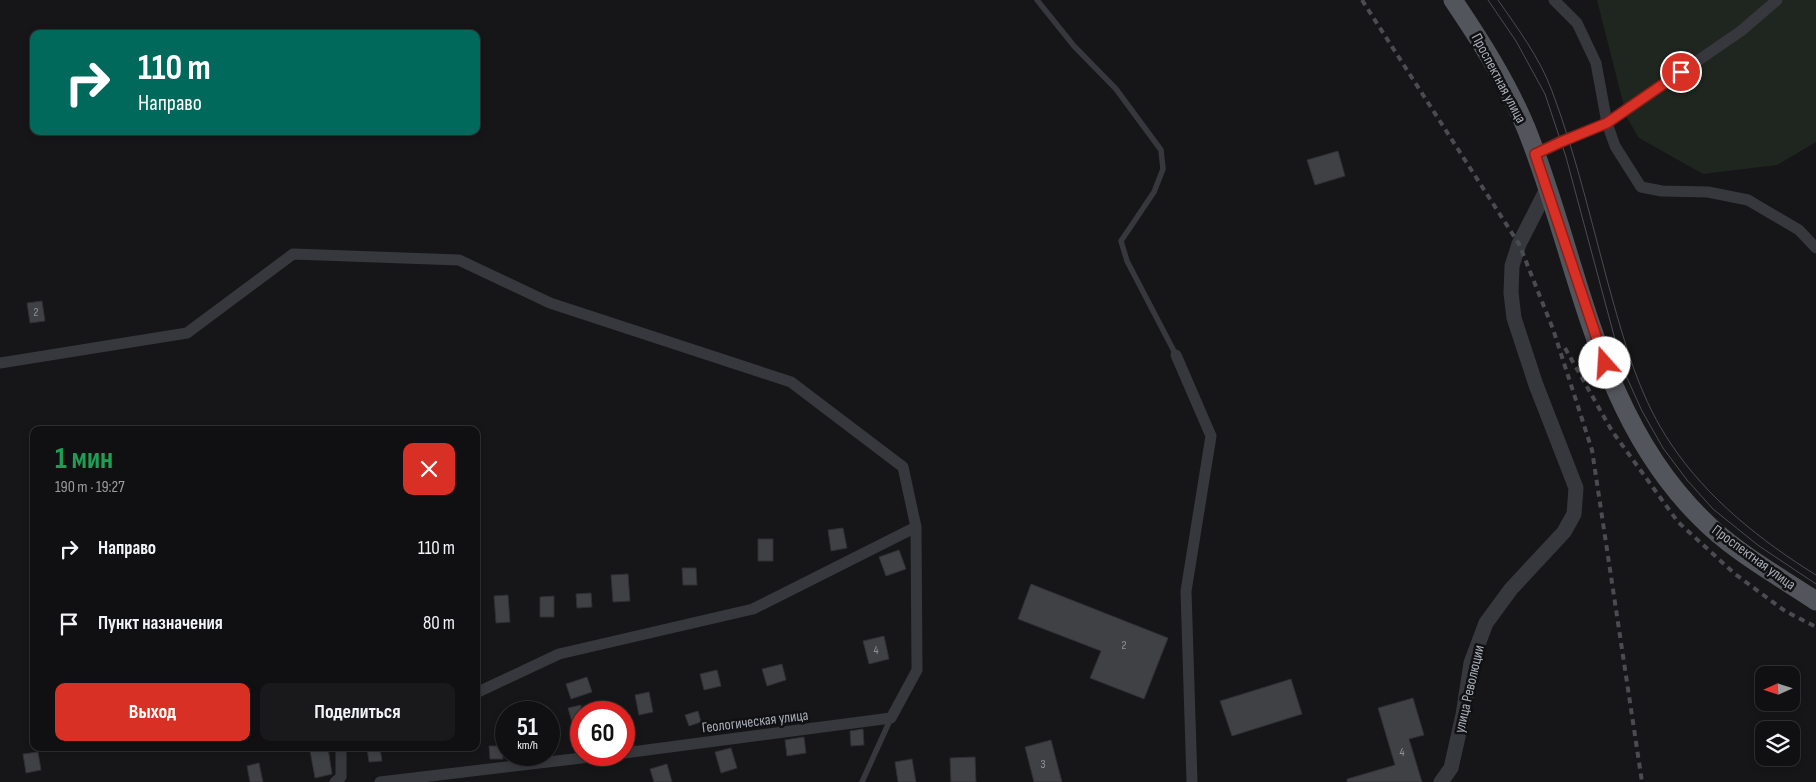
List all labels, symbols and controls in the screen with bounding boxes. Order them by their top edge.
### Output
street label: Проспектная улица [1467,30,1530,127]
text: 110 m [138,47,211,90]
icon: right [55,50,120,115]
pin [1660,51,1702,93]
icon: arrive [1667,58,1695,86]
text: Направо [138,90,202,117]
house number: 2 [34,305,39,320]
position arrow [1578,336,1630,388]
text: 1 мин [55,441,113,477]
button: close [403,443,455,495]
text: 190 m · 19:27 [55,478,125,497]
street label: Проспектная улица [1708,521,1800,594]
icon: right [55,535,83,563]
text: Направо [98,537,156,560]
text: 110 m [418,537,455,560]
icon: arrive [55,610,83,638]
text: Пункт назначения [98,612,223,635]
text: 80 m [423,612,455,635]
house number: 2 [1122,638,1127,653]
house number: 4 [873,643,879,658]
street label: улица Революции [1450,643,1489,735]
north arrow [1755,666,1800,711]
map controls [1755,666,1800,766]
button: Выход [55,683,250,741]
button: Поделиться [260,683,455,741]
speed limit sign: 60 [570,701,635,766]
street label: Геологическая улица [701,706,810,737]
text: 51 [517,712,538,743]
button: layers [1755,721,1800,766]
text: km/h [517,738,538,753]
house number: 4 [1399,745,1405,760]
house number: 3 [1040,757,1046,772]

